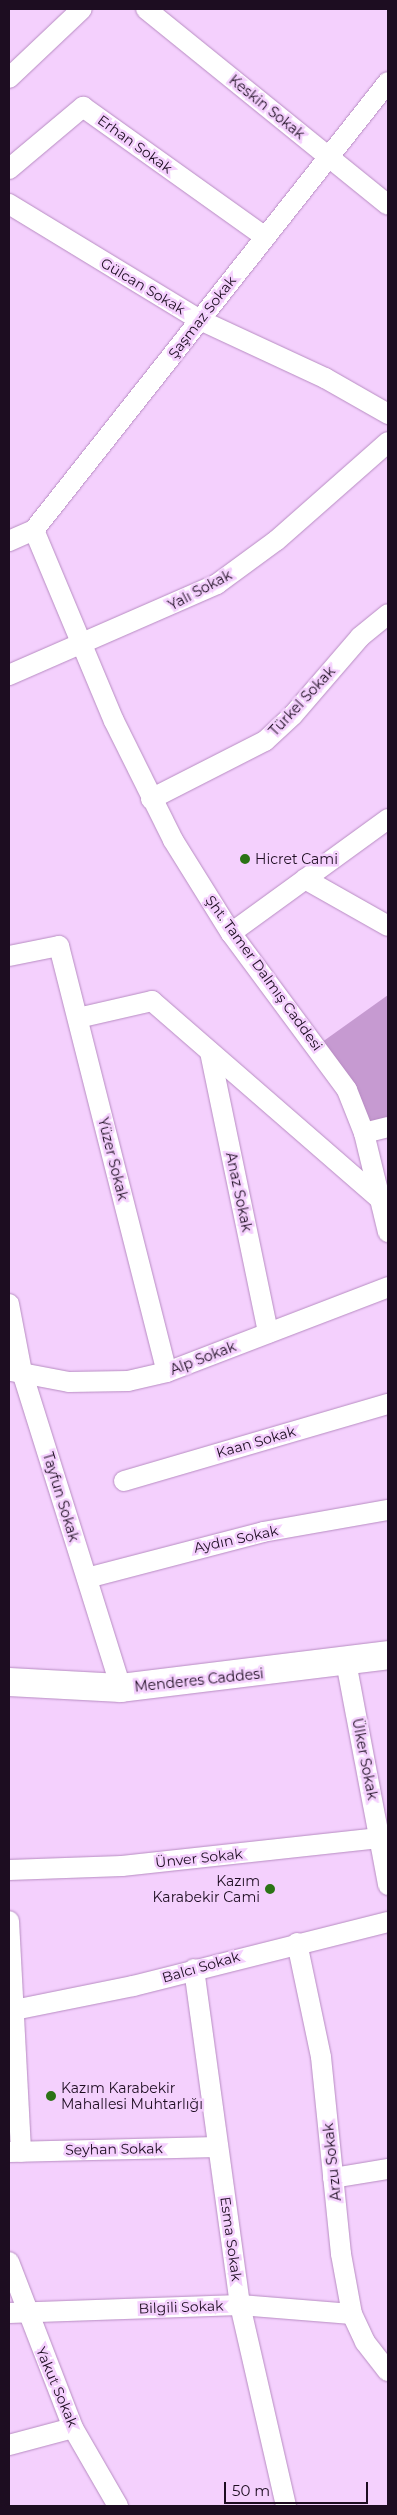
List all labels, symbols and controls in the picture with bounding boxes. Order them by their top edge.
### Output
street label: Keskin Sokak [226,71,308,143]
street label: Erhan Sokak [94,111,176,177]
street label: Gülcan Sokak [98,254,188,318]
street label: Şaşmaz Sokak [165,272,239,362]
street label: Yalı Sokak [165,566,235,614]
street label: Türkel Sokak [266,663,338,739]
place label: Hicret Cami [255,851,338,867]
marker: Hicret Cami [239,853,251,865]
street label: Şht. Tamer Dalmış Caddesi [202,892,326,1054]
street label: Yüzer Sokak [95,1116,131,1202]
street label: Anaz Sokak [222,1151,256,1233]
street label: Alp Sokak [168,1338,238,1378]
street label: Kaan Sokak [214,1423,298,1461]
street label: Tayfun Sokak [39,1450,83,1544]
street label: Aydın Sokak [192,1522,280,1556]
street label: Menderes Caddesi [134,1665,264,1695]
street label: Ülker Sokak [349,1717,381,1801]
street label: Ünver Sokak [154,1845,244,1871]
place label: Kazım Karabekir Cami [153,1873,260,1905]
marker: Kazım Karabekir Cami [264,1883,276,1895]
street label: Balcı Sokak [160,1948,242,1986]
place label: Kazım Karabekir Mahallesi Muhtarlığı [61,2080,203,2112]
marker: Kazım Karabekir Mahallesi Muhtarlığı [45,2090,57,2102]
street label: Arzu Sokak [320,2122,344,2202]
street label: Seyhan Sokak [65,2140,163,2158]
street label: Esma Sokak [217,2196,245,2282]
street label: Bilgili Sokak [138,2297,224,2317]
street label: Yakut Sokak [33,2344,81,2430]
scale bar [227,2472,371,2504]
text: 50 m [232,2481,270,2500]

